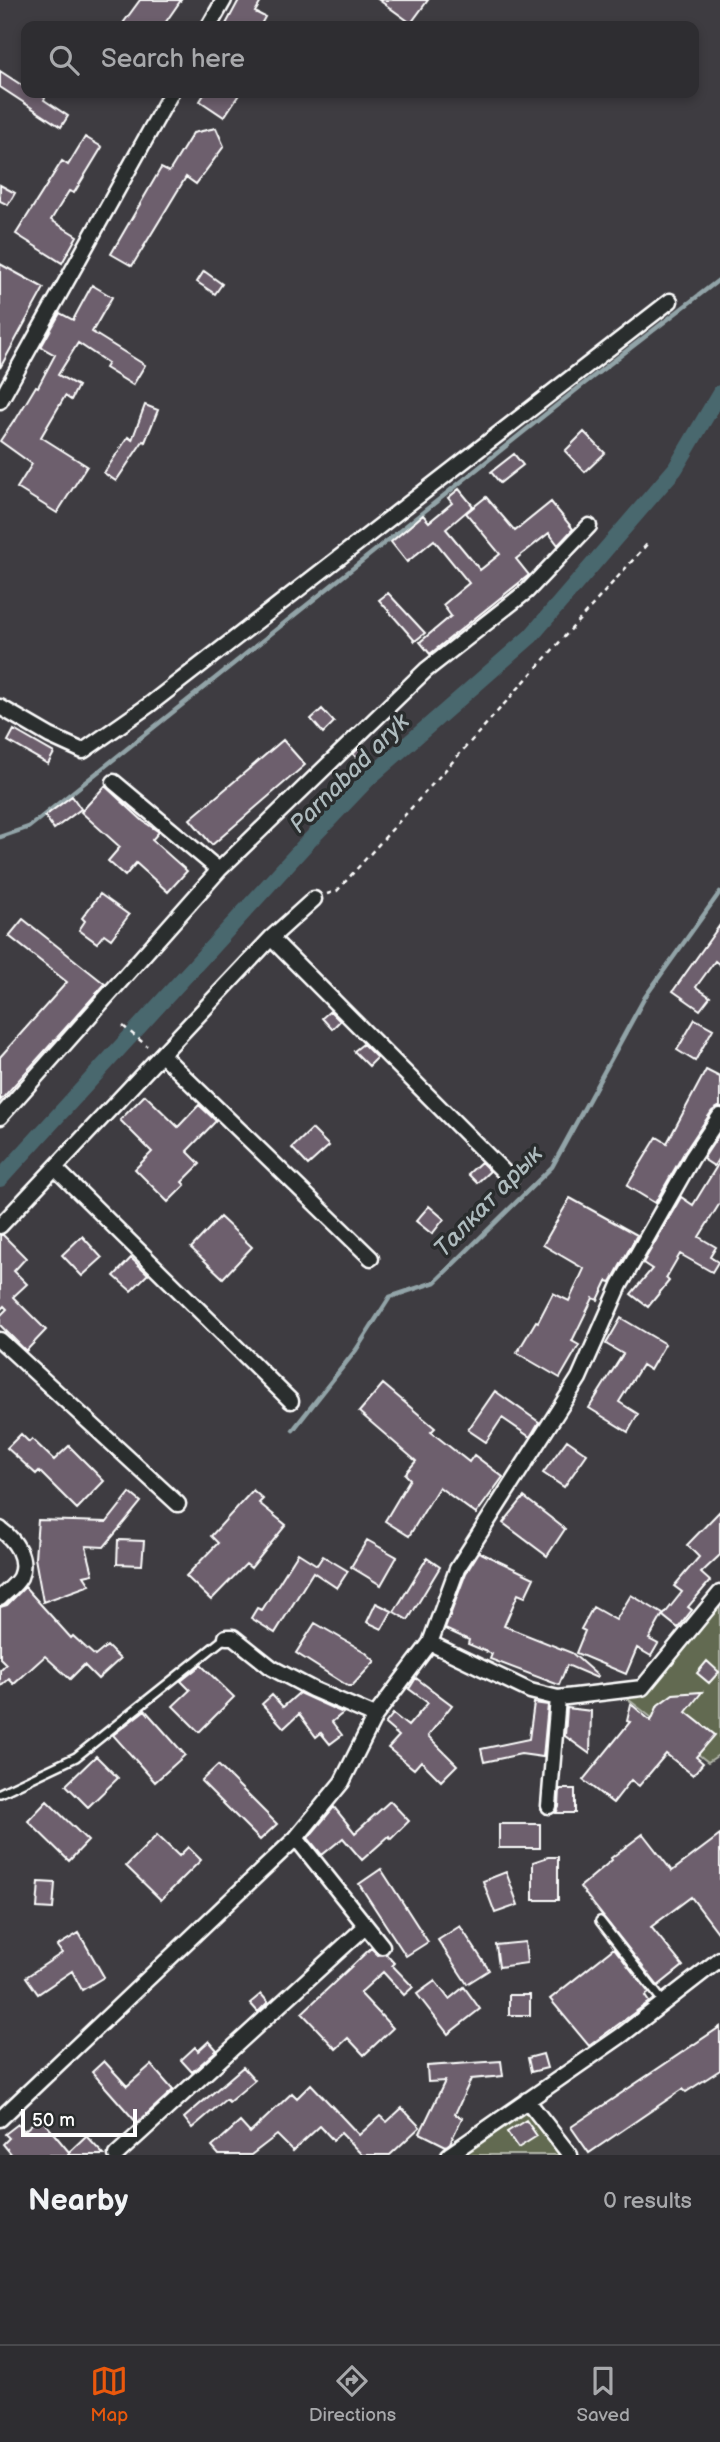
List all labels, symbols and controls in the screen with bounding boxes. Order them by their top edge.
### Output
search box [21,21,699,98]
icon: search [45,41,83,79]
text: Search here [101,44,245,75]
water label: Parnabad aryk [284,707,416,839]
water label: Талкат арык [428,1139,549,1263]
scale bar [21,2106,136,2138]
text: 50 m [32,2109,75,2132]
text: Nearby [28,2183,128,2219]
text: 0 results [603,2187,692,2215]
tab: Map [90,2362,128,2427]
tab: Directions [309,2362,396,2427]
tab: Saved [576,2362,630,2427]

